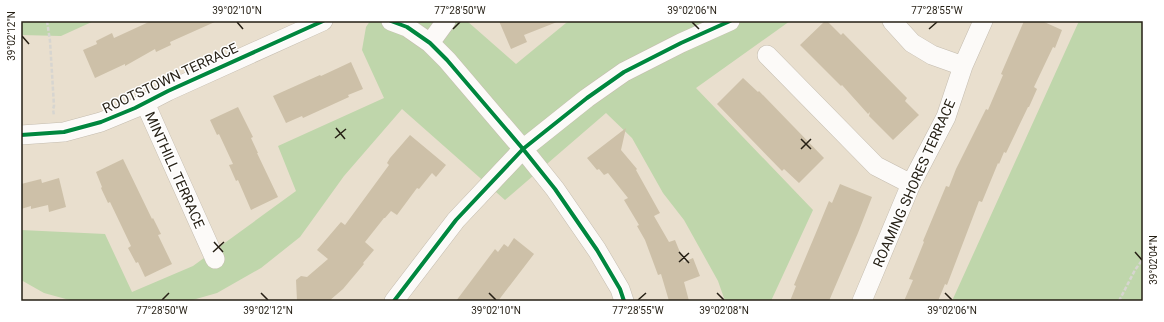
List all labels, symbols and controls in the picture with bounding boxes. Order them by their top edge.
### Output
text: 39°02'10"N [212,5,262,16]
text: 77°28'50"W [434,5,486,16]
text: 39°02'06"N [667,5,717,16]
text: 77°28'55"W [911,5,963,16]
text: 39°02'12"N [6,11,17,61]
street label: ROOTSTOWN TERRACE [100,40,240,116]
street label: ROAMING SHORES TERRACE [870,97,958,269]
street label: MINTHILL TERRACE [142,109,208,231]
text: 39°02'04"N [1148,235,1159,285]
text: 77°28'50"W [136,305,188,316]
text: 39°02'12"N [243,305,293,316]
text: 39°02'10"N [471,305,521,316]
text: 77°28'55"W [612,305,664,316]
text: 39°02'08"N [699,305,749,316]
text: 39°02'06"N [927,305,977,316]

